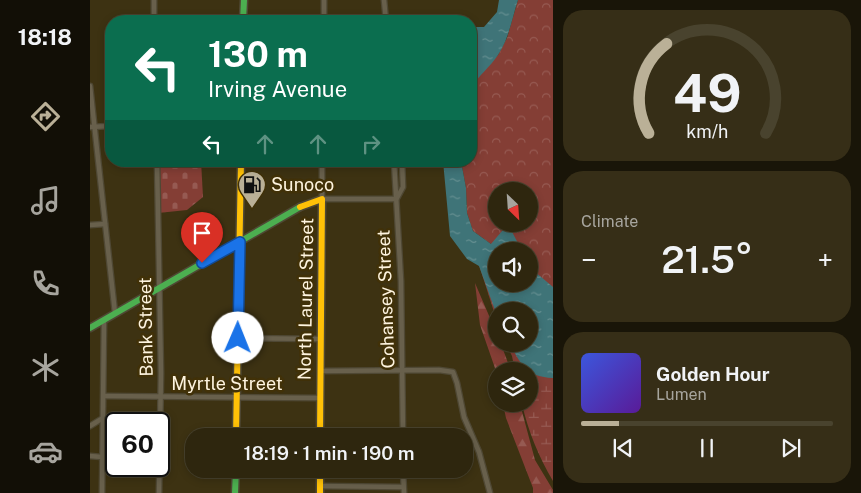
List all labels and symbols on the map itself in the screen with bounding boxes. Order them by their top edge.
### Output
fuel station icon: Sunoco [237,170,267,209]
place label: Sunoco [271,174,334,195]
north arrow [488,182,538,232]
pin [181,212,223,263]
street label: North Laurel Street [294,218,317,380]
street label: Cohansey Street [373,229,398,369]
street label: Bank Street [134,277,157,377]
position arrow [211,311,263,363]
street label: Myrtle Street [171,373,283,394]
speed limit sign: 60 [105,412,170,477]

